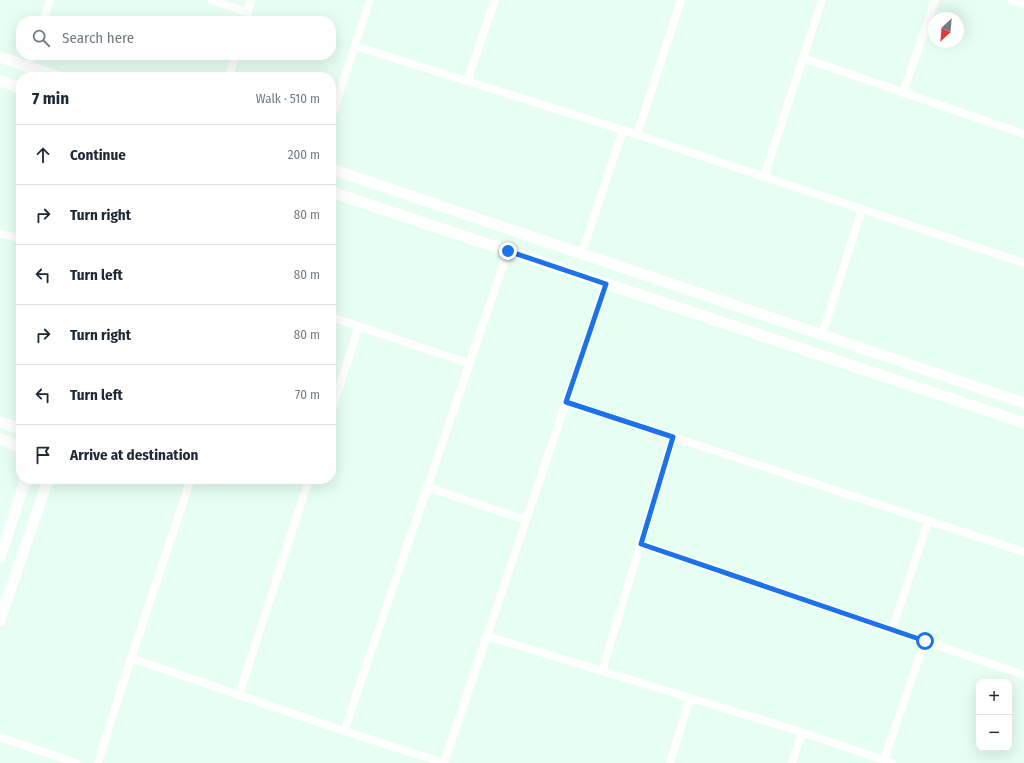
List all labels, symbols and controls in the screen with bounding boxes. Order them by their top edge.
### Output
north arrow [928,12,964,48]
search box [16,16,336,60]
icon: search [30,27,52,49]
text: Search here [62,29,134,47]
text: 7 min [32,88,69,109]
text: Walk · 510 m [256,91,320,106]
icon: ahead [32,144,54,166]
text: Continue [70,146,126,164]
text: 200 m [288,147,320,162]
icon: right [32,204,54,226]
text: Turn right [70,206,131,224]
text: 80 m [294,207,320,222]
route end [499,242,517,260]
icon: left [32,264,54,286]
text: Turn left [70,266,123,284]
text: 80 m [294,267,320,282]
icon: right [32,324,54,346]
text: Turn right [70,326,131,344]
text: 80 m [294,327,320,342]
icon: left [32,384,54,406]
text: Turn left [70,386,123,404]
text: 70 m [295,387,320,402]
icon: arrive [32,444,54,466]
text: Arrive at destination [70,446,198,464]
route start [916,632,934,650]
map controls [976,679,1012,751]
button: + [976,679,1012,715]
button: − [976,715,1012,751]

